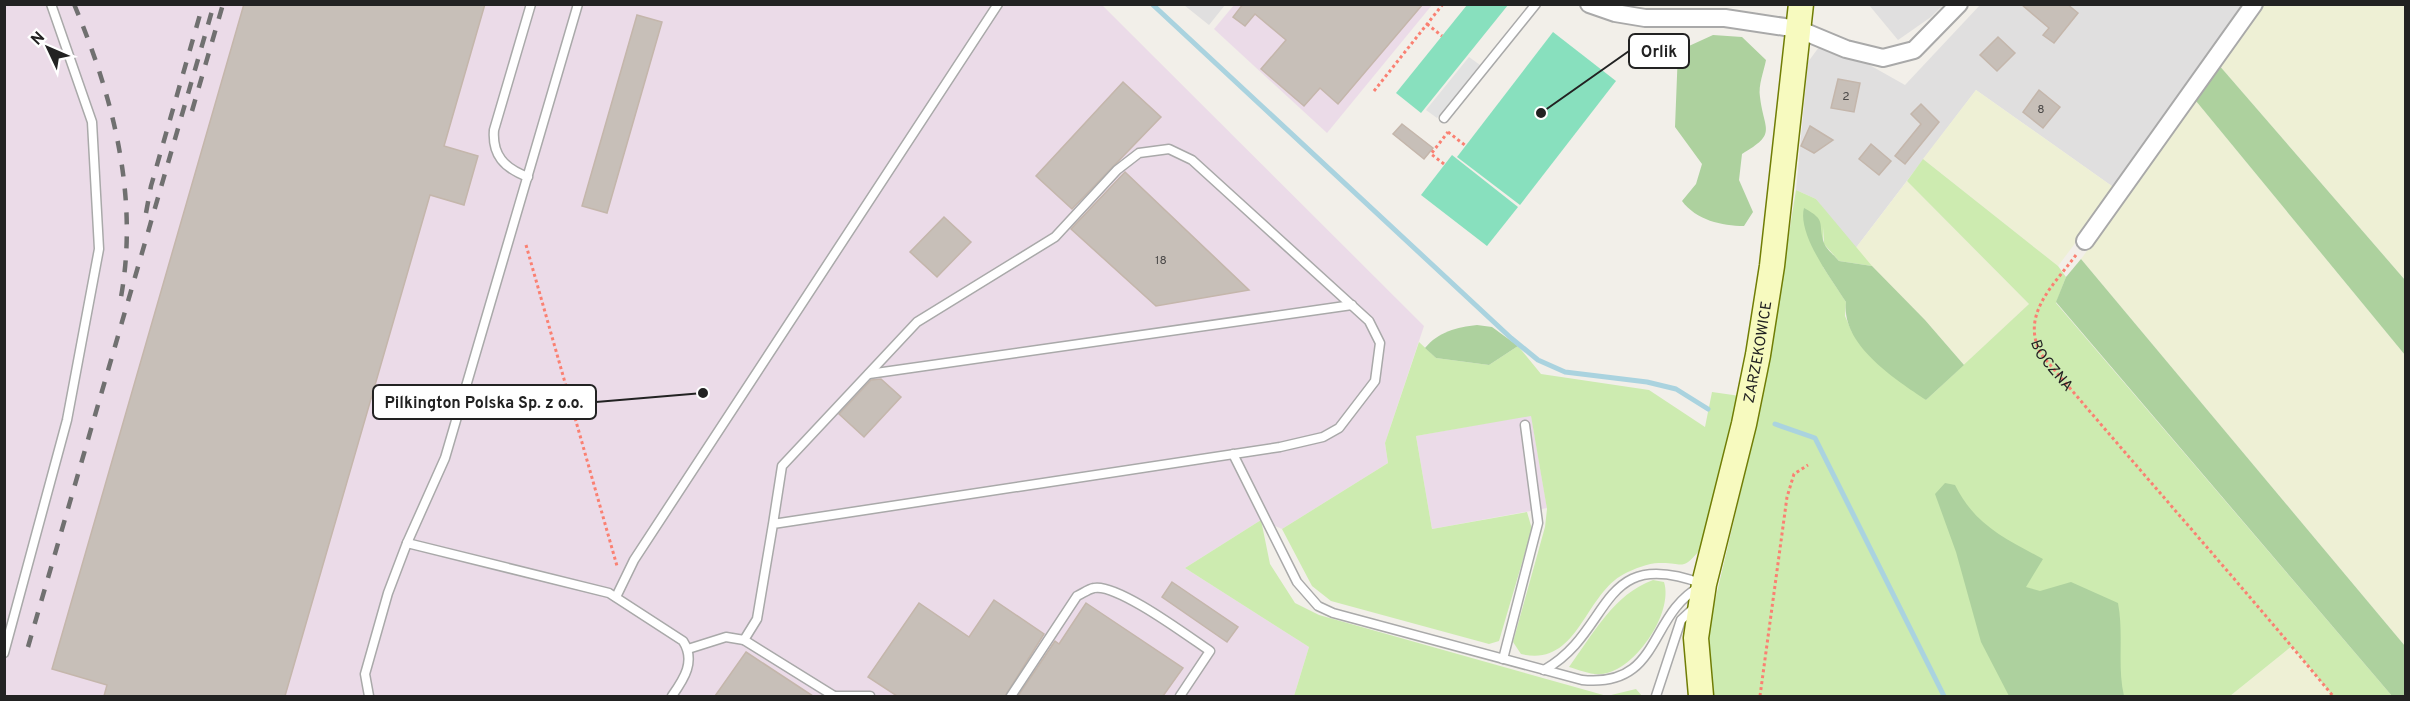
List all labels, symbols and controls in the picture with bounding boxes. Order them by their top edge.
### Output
north arrow [18,18,78,78]
text: N [27,28,50,50]
callout: Orlik [1629,34,1689,68]
text: Orlik [1641,43,1677,63]
house number: 2 [1842,89,1850,105]
house number: 8 [2037,102,2045,118]
house number: 18 [1155,253,1167,269]
street label: ZARZEKOWICE [1740,300,1777,405]
street label: BOCZNA [2025,338,2077,396]
callout: Pilkington Polska Sp. z o.o. [373,385,596,419]
text: Pilkington Polska Sp. z o.o. [385,394,584,414]

